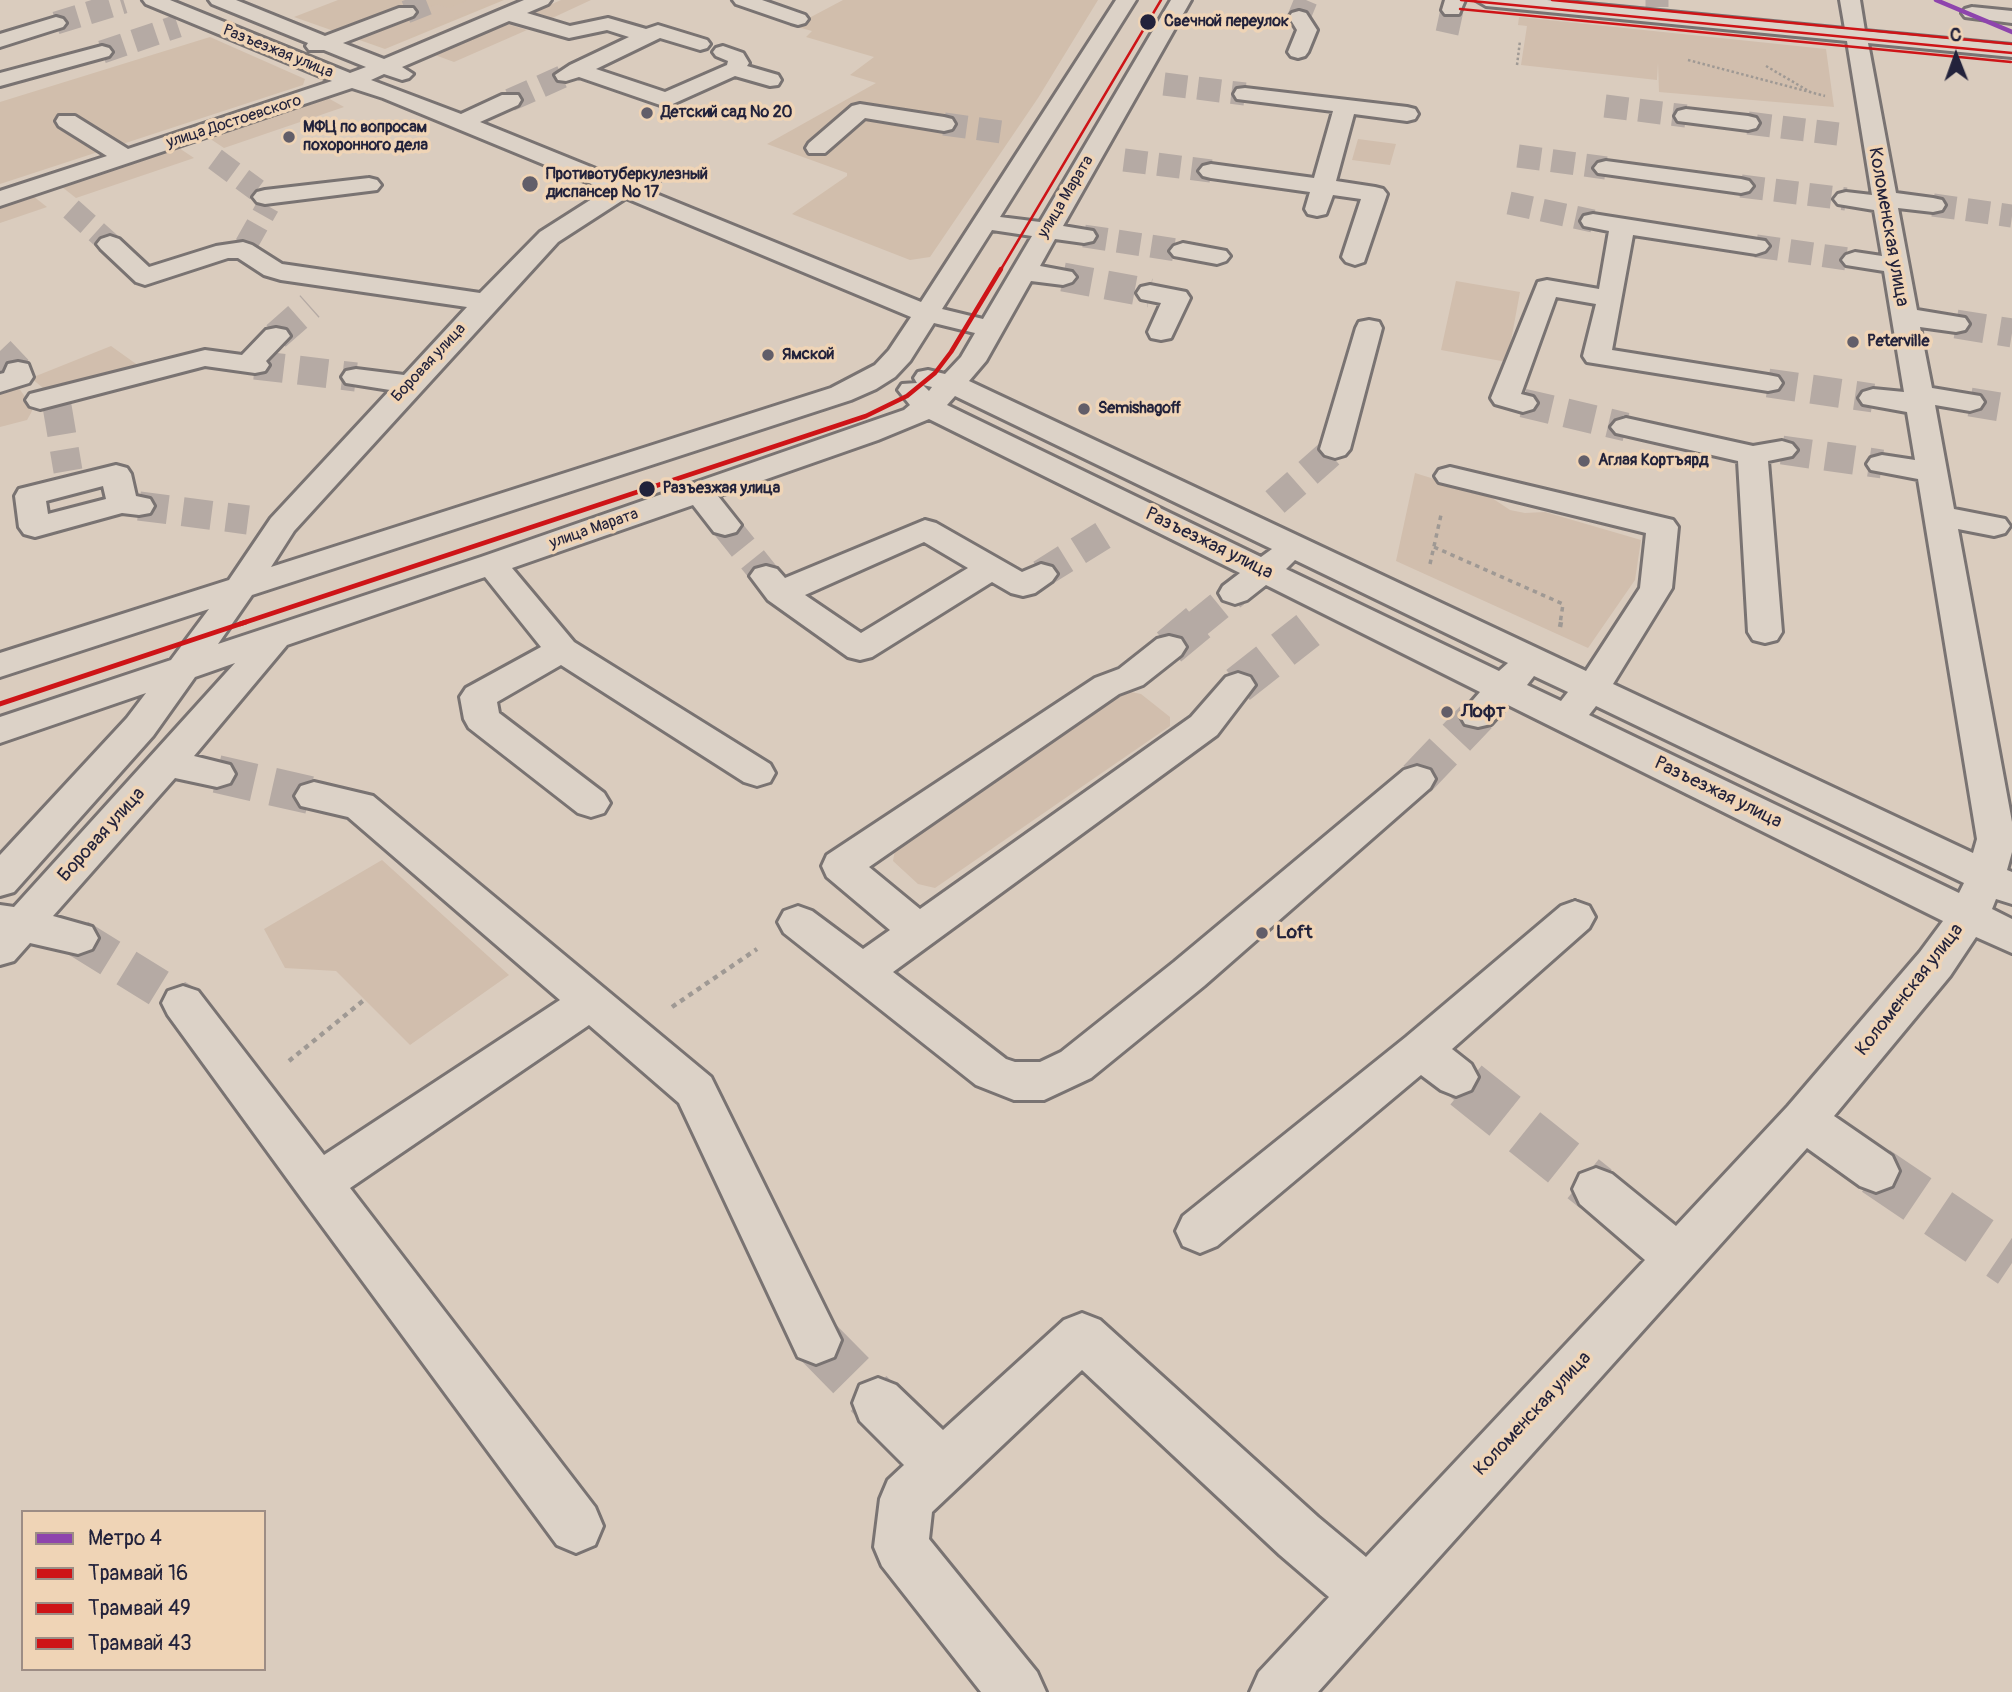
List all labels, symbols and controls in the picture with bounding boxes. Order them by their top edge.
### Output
marker: Свечной переулок [1138,12,1158,32]
place label: Свечной переулок [1164,12,1289,32]
street label: Разъезжая улица [220,21,336,83]
north arrow [1921,21,1991,91]
text: С [1950,23,1962,47]
street label: улица Достоевского [164,91,304,153]
place label: Детский сад № 20 [661,103,793,123]
marker: Детский сад № 20 [639,105,655,121]
place label: МФЦ по вопросам похоронного дела [303,118,428,156]
marker: МФЦ по вопросам похоронного дела [281,129,297,145]
street label: Коломенская улица [1863,146,1913,308]
street label: улица Марата [1034,152,1098,242]
place label: Противотуберкулезный диспансер № 17 [546,165,708,203]
marker: Противотуберкулезный диспансер № 17 [520,174,540,194]
street label: Боровая улица [388,320,470,406]
place label: Peterville [1867,332,1929,352]
marker: Peterville [1845,334,1861,350]
place label: Ямской [782,345,834,365]
marker: Ямской [760,347,776,363]
place label: Semishagoff [1098,399,1181,419]
marker: Semishagoff [1076,401,1092,417]
place label: Аглая Кортъярд [1598,451,1709,471]
marker: Аглая Кортъярд [1576,453,1592,469]
marker: Разъезжая улица [637,479,657,499]
place label: Разъезжая улица [663,479,780,499]
street label: Разъезжая улица [1142,503,1276,585]
street label: улица Марата [547,505,641,553]
place label: Лофт [1461,701,1506,723]
marker: Лофт [1439,704,1455,720]
street label: Разъезжая улица [1651,752,1785,834]
street label: Боровая улица [54,783,150,887]
street label: Коломенская улица [1851,919,1969,1061]
place label: Loft [1276,922,1312,944]
marker: Loft [1254,925,1270,941]
street label: Коломенская улица [1470,1347,1596,1481]
legend [21,1510,266,1671]
text: Метро 4 [88,1525,162,1552]
text: Трамвай 16 [88,1560,188,1587]
text: Трамвай 49 [88,1595,191,1622]
text: Трамвай 43 [88,1630,192,1657]

